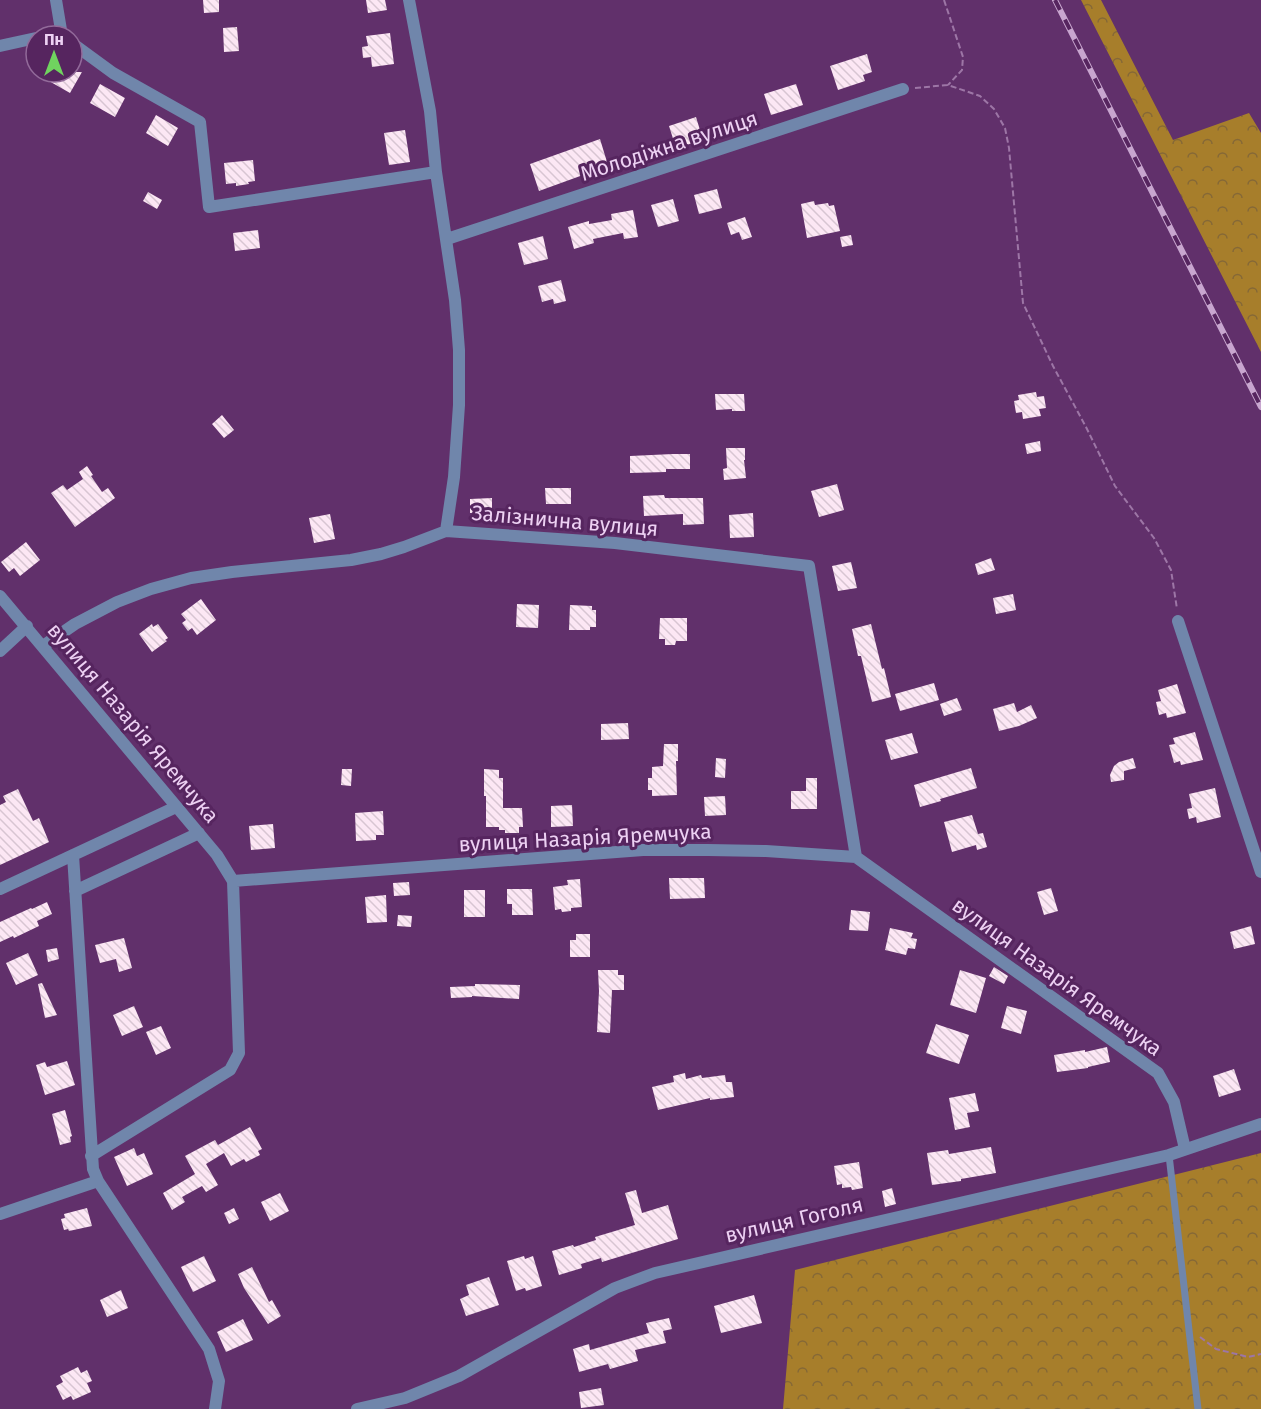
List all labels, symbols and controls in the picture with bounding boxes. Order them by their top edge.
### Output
north arrow [24,24,84,84]
text: Пн [44,30,64,49]
street label: Молодіжна вулиця [577,105,761,187]
street label: Залізнична вулиця [471,500,659,542]
street label: вулиця Назарія Яремчука [42,618,224,828]
street label: вулиця Назарія Яремчука [458,818,712,858]
street label: вулиця Назарія Яремчука [947,892,1167,1062]
street label: вулиця Гоголя [722,1191,866,1249]

